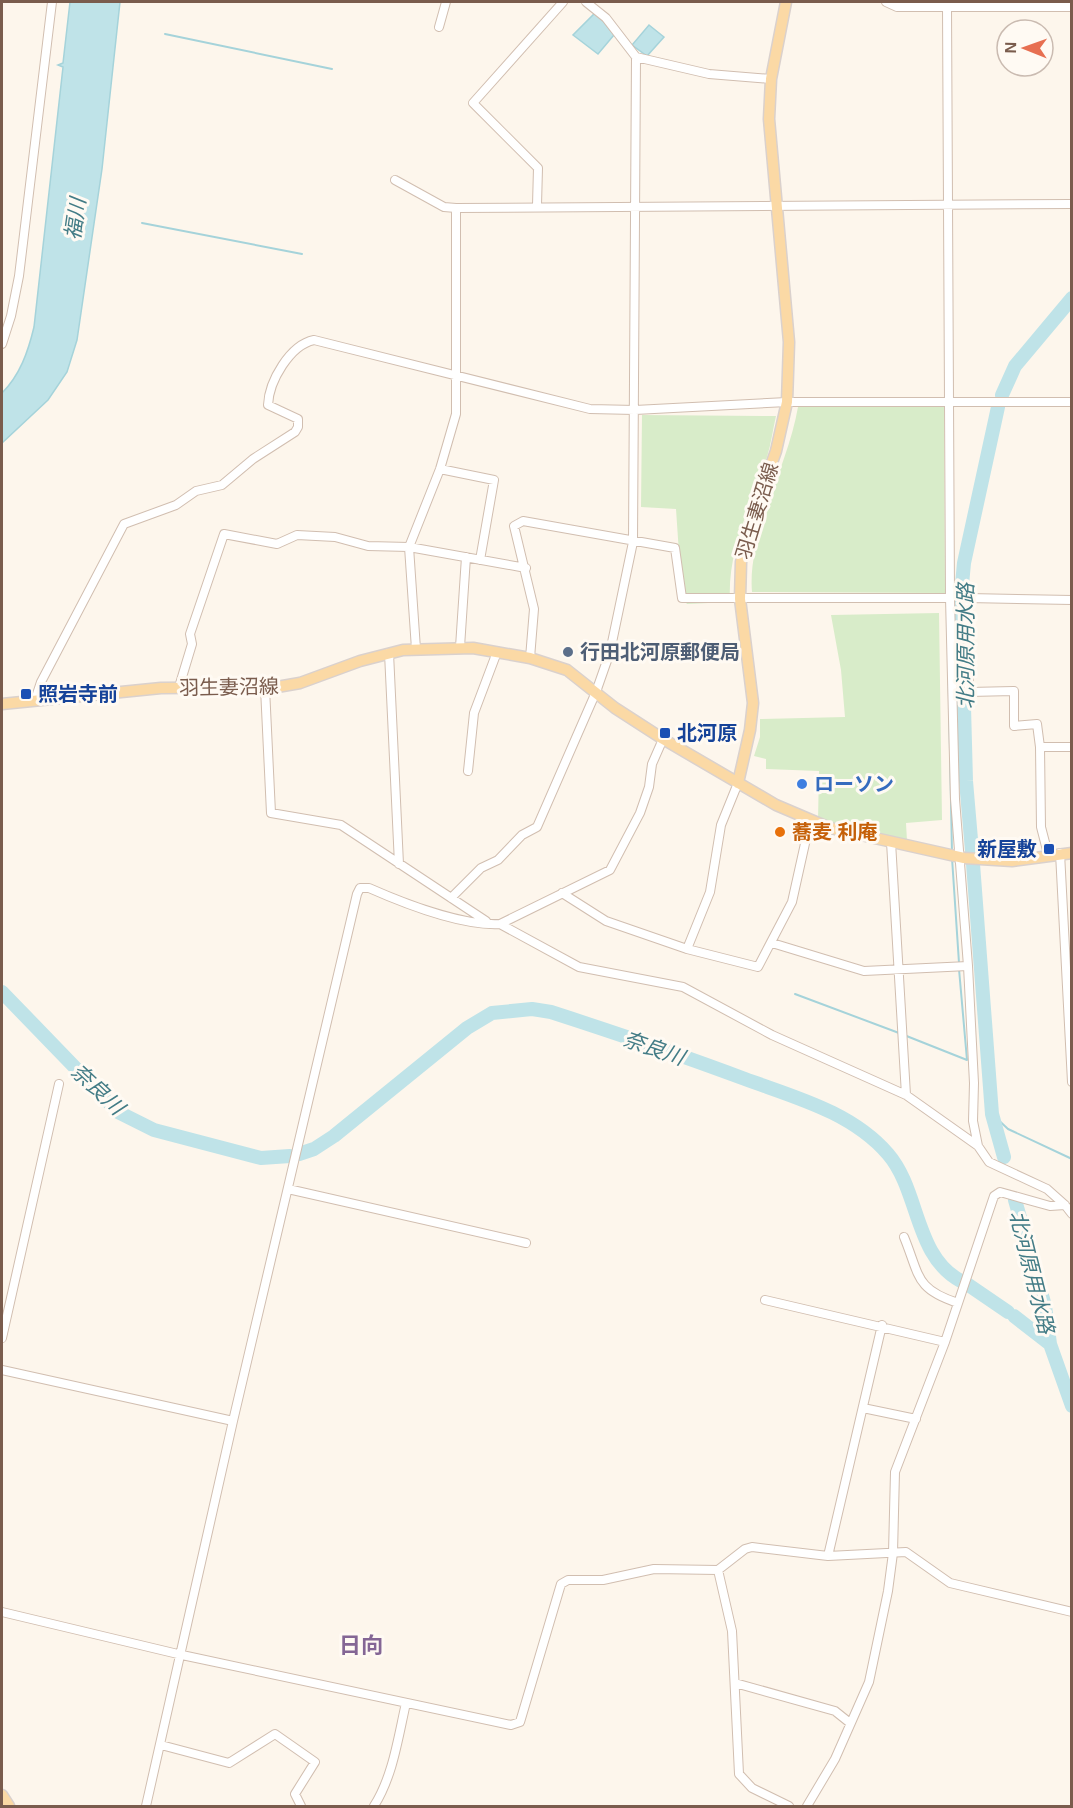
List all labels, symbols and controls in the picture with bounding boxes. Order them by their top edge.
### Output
north arrow [995,18,1055,78]
text: N [1002,42,1019,54]
water label: 福川 [61,195,90,241]
street label: 羽生妻沼線 [732,460,782,562]
water label: 北河原用水路 [954,581,977,709]
place label: 行田北河原郵便局 [580,641,740,663]
marker: 行田北河原郵便局 [561,645,575,659]
street label: 羽生妻沼線 [179,675,279,699]
place label: 照岩寺前 [38,683,118,705]
marker: 照岩寺前 [19,687,33,701]
place label: 北河原 [677,722,737,744]
marker: 北河原 [658,726,672,740]
place label: ローソン [814,773,894,795]
marker: ローソン [795,777,809,791]
place label: 蕎麦 利庵 [792,821,878,843]
marker: 蕎麦 利庵 [773,825,787,839]
place label: 新屋敷 [977,838,1037,860]
marker: 新屋敷 [1042,842,1056,856]
water label: 奈良川 [620,1027,689,1070]
water label: 奈良川 [67,1059,130,1120]
water label: 北河原用水路 [1006,1208,1059,1338]
district label: 日向 [339,1633,383,1658]

